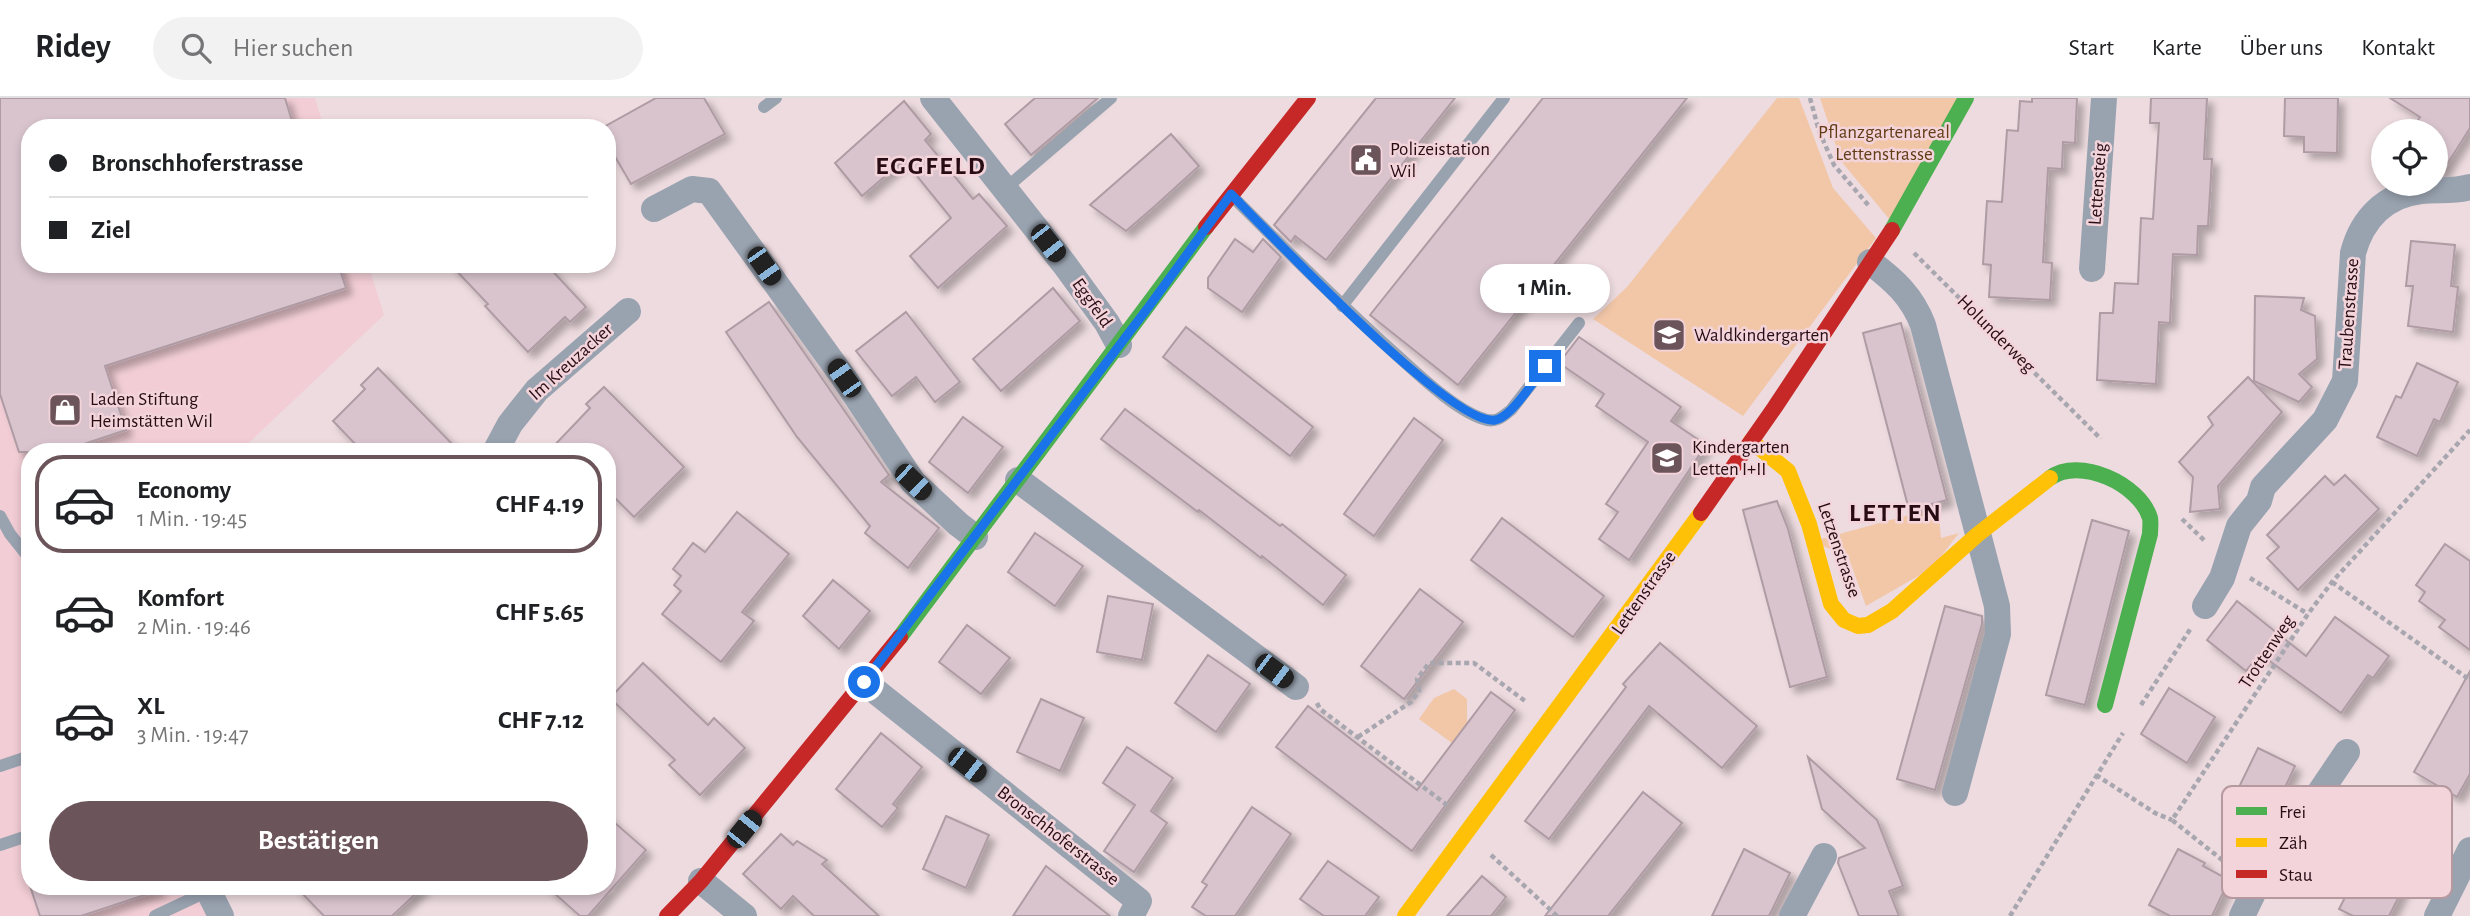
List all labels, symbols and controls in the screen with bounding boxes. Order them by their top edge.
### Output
search box [153,17,643,80]
icon: search [177,29,215,67]
text: Ridey [35,31,111,64]
text: Hier suchen [233,35,353,61]
text: Start [2069,36,2114,60]
text: Karte [2152,36,2202,60]
text: Über uns [2240,36,2323,60]
text: Kontakt [2361,36,2435,60]
map controls [2371,119,2448,196]
button: locate [2371,119,2448,196]
park label: Pflanzgartenareal Lettenstrasse [1818,123,1950,164]
place label: Polizeistation Wil [1390,140,1490,181]
public building icon: Polizeistation Wil [1347,141,1385,179]
street label: Lettensteig [2086,142,2110,226]
text: Bronschhoferstrasse [91,150,303,176]
district label: EGGFELD [875,153,987,179]
text: Ziel [91,217,131,243]
car [1027,220,1070,266]
car [744,243,785,289]
street label: Traubenstrasse [2336,258,2362,370]
callout: 1 Min. [1480,264,1610,314]
street label: Eggfeld [1068,275,1116,331]
text: 1 Min. [1518,277,1572,300]
street label: Holunderweg [1953,291,2039,377]
school or university icon: Waldkindergarten [1650,316,1688,354]
street label: Im Kreuzacker [526,320,616,404]
place label: Waldkindergarten [1694,326,1829,345]
route end [1529,350,1561,382]
car [824,355,865,401]
place label: Laden Stiftung Heimstätten Wil [90,390,213,431]
shop icon: Laden Stiftung Heimstätten Wil [46,391,84,429]
place label: Kindergarten Letten I+II [1692,438,1790,479]
school or university icon: Kindergarten Letten I+II [1648,439,1686,477]
car [891,460,936,504]
icon: car [53,473,116,536]
text: Economy [137,477,231,503]
text: CHF 4.19 [496,491,584,517]
street label: Letzenstrasse [1814,500,1864,600]
district label: LETTEN [1849,500,1943,526]
text: 1 Min. · 19:45 [137,508,247,531]
street label: Lettenstrasse [1608,548,1680,638]
icon: car [53,581,116,644]
text: Komfort [137,585,224,611]
text: CHF 5.65 [496,599,584,625]
street label: Trottenweg [2236,611,2299,692]
text: 2 Min. · 19:46 [137,616,251,639]
car [1251,650,1298,692]
route start [848,666,880,698]
icon: car [53,689,116,752]
text: XL [137,693,164,719]
text: CHF 7.12 [498,707,584,733]
text: 3 Min. · 19:47 [137,724,249,747]
car [944,744,991,786]
street label: Bronschhoferstrasse [993,783,1123,889]
legend [2222,786,2452,898]
button: Bestätigen [49,801,588,881]
text: Frei [2279,803,2306,822]
car [723,806,766,852]
text: Zäh [2279,834,2308,853]
text: Stau [2279,866,2313,885]

